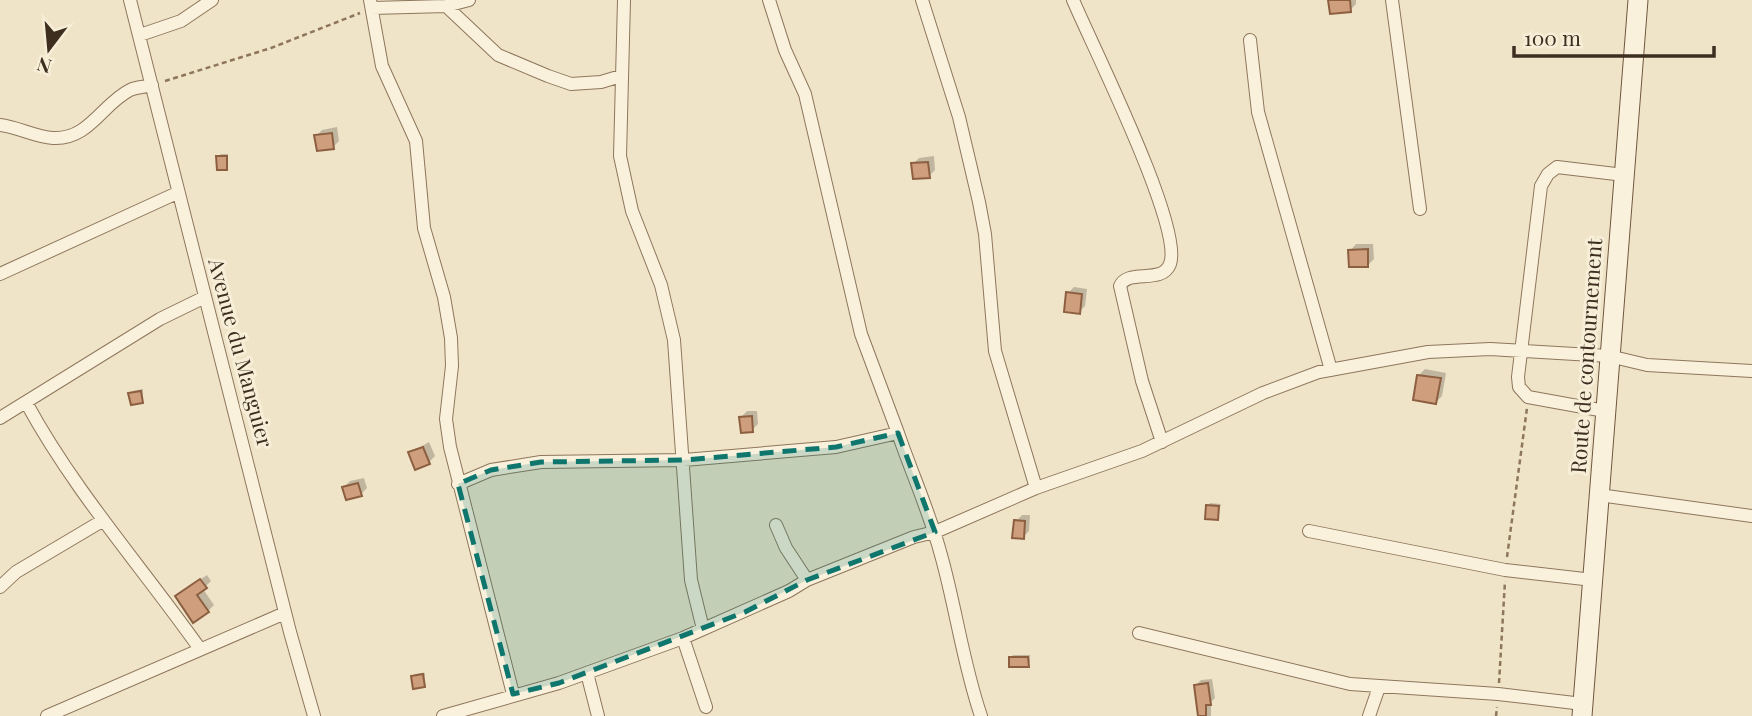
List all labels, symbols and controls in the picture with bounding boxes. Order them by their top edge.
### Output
north arrow [14,14,84,84]
scale bar [1514,14,1714,58]
text: 100 m [1524,23,1581,51]
text: N [34,52,54,81]
street label: Route de contournement [1563,237,1607,474]
street label: Avenue du Manguier [203,254,281,451]

